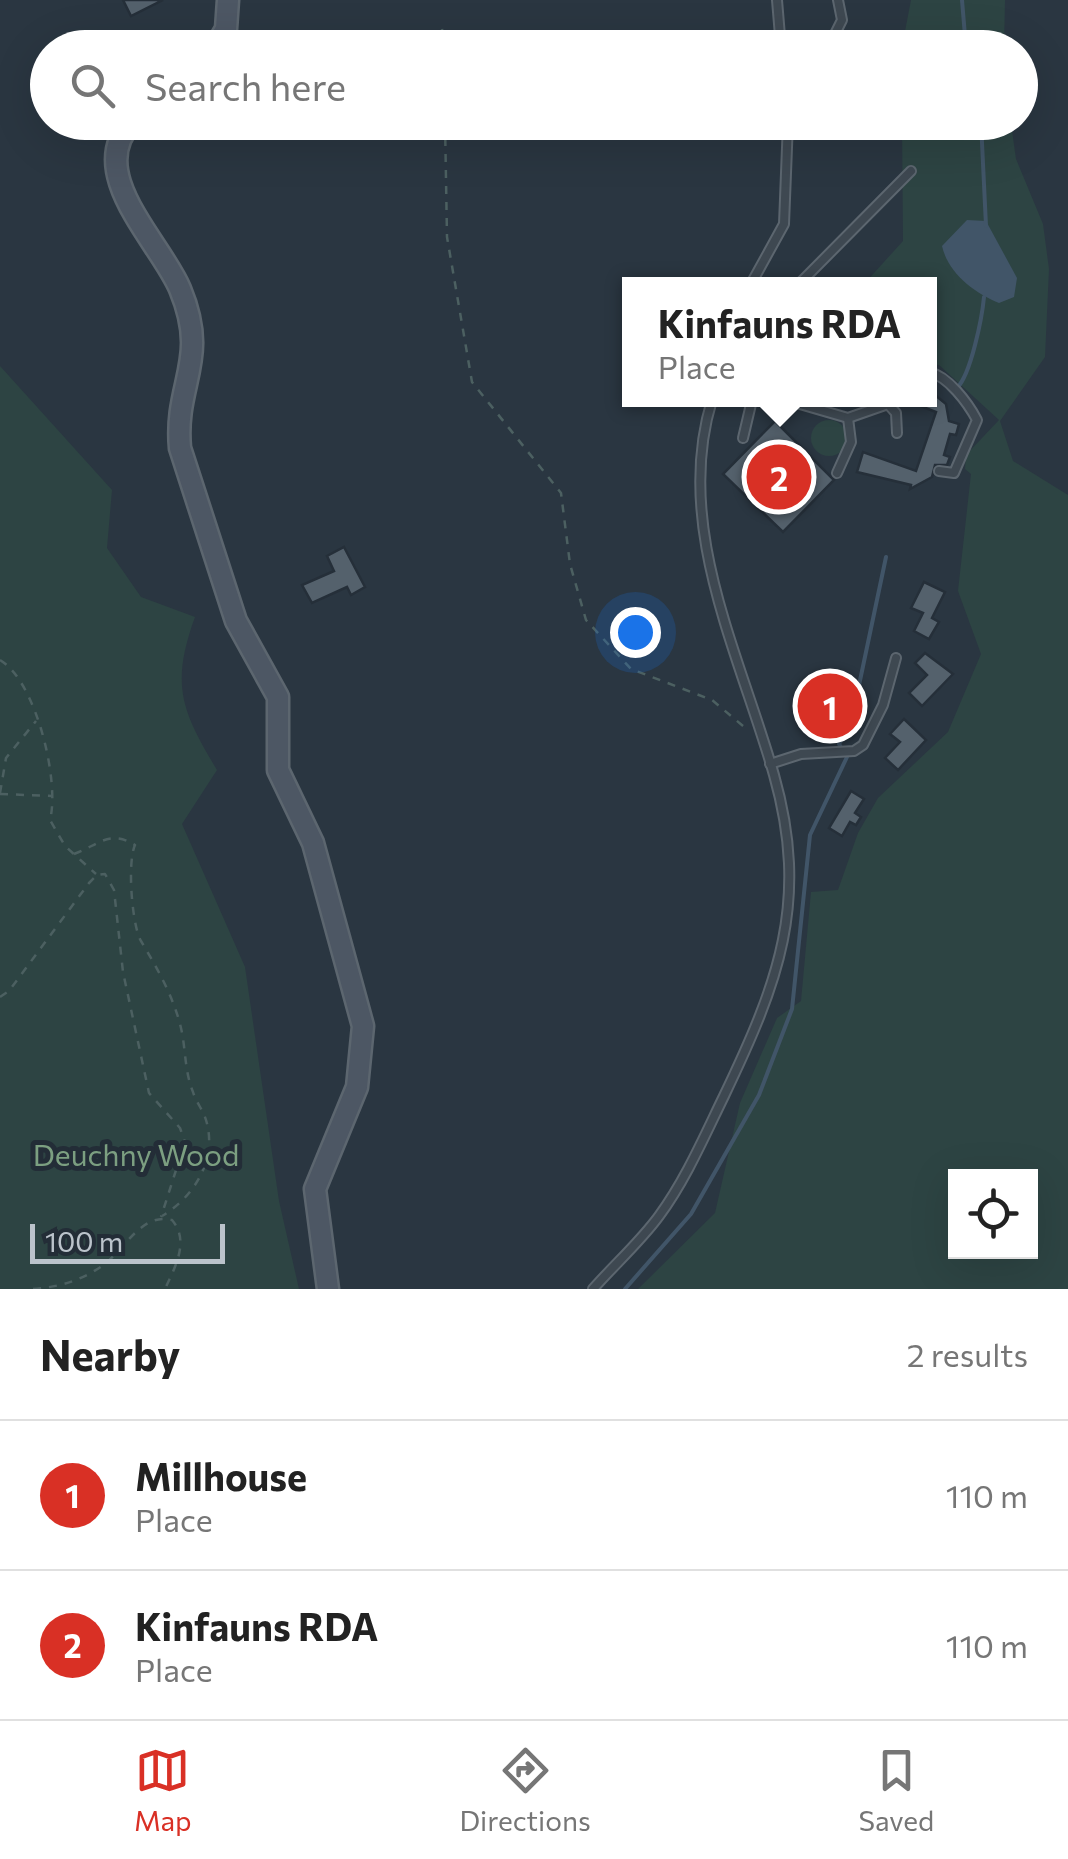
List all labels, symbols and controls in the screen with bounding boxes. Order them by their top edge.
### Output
search box [30,30,1038,140]
icon: search [65,58,120,113]
text: Search here [145,62,346,109]
popup [622,277,937,407]
text: Kinfauns RDA [658,299,901,346]
text: Place [658,346,736,386]
pin: 2 [746,440,812,514]
your location [610,607,661,658]
pin: 1 [798,668,862,744]
park label: Deuchny Wood [33,1135,239,1172]
map controls [948,1169,1038,1259]
button: locate [948,1169,1038,1259]
scale bar [30,1219,225,1264]
text: 100 m [45,1224,123,1258]
text: Nearby [40,1328,180,1380]
text: 2 results [907,1334,1028,1374]
text: Millhouse [135,1452,307,1499]
text: 1 [65,1475,80,1515]
text: 110 m [946,1475,1028,1515]
text: Place [135,1499,213,1539]
text: Kinfauns RDA [135,1602,378,1649]
text: 2 [63,1625,82,1665]
text: 110 m [946,1625,1028,1665]
text: Place [135,1649,213,1689]
tab: Map [134,1743,192,1837]
tab: Directions [459,1743,591,1837]
tab: Saved [859,1743,934,1837]

